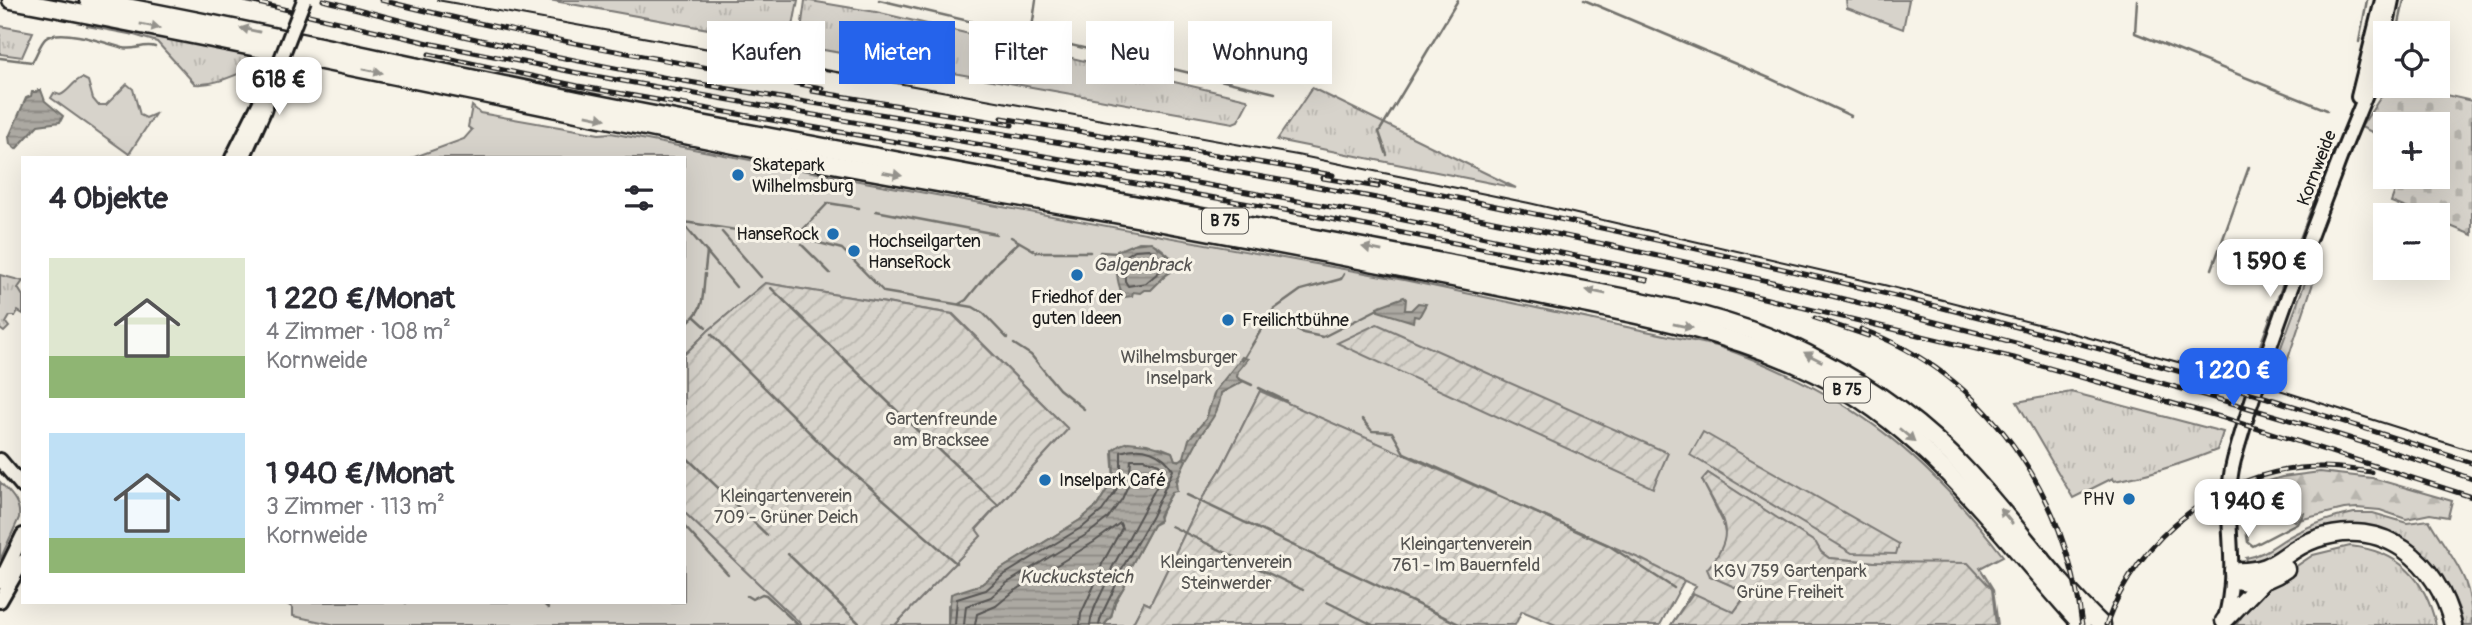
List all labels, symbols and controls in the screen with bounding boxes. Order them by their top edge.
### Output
one-way arrow [139,21,161,32]
chip: Kaufen [707,21,825,84]
chip: Mieten [839,21,955,84]
chip: Filter [969,21,1072,84]
chip: Neu [1086,21,1174,84]
chip: Wohnung [1188,21,1332,84]
map controls [2373,21,2450,280]
button: locate [2373,21,2450,98]
one-way arrow [239,24,261,35]
pin: 618 € [230,58,328,117]
text: 618 € [252,65,306,94]
one-way arrow [362,66,384,77]
one-way arrow [585,112,607,123]
button: + [2373,112,2450,189]
street label: Kornweide [2292,127,2342,209]
place label: Skatepark Wilhelmsburg [752,154,854,198]
marker: Skatepark Wilhelmsburg [730,167,746,183]
one-way arrow [881,169,903,180]
icon: filters [620,179,658,217]
text: 4 Objekte [49,180,168,217]
button: − [2373,203,2450,280]
road number: B 75 [1202,209,1248,234]
place label: HanseRock [736,223,819,246]
marker: HanseRock [825,226,841,242]
place label: Hochseilgarten HanseRock [868,230,981,274]
pin: 1 590 € [2205,240,2335,299]
marker: Hochseilgarten HanseRock [846,243,862,259]
one-way arrow [1361,243,1383,254]
text: 1 590 € [2233,247,2307,276]
water label: Galgenbrack [1093,253,1193,277]
marker: Friedhof der guten Ideen [1069,267,1085,283]
text: 1 220 €/Monat [266,280,455,317]
icon: home [105,286,189,370]
place label: Friedhof der guten Ideen [1031,286,1123,330]
one-way arrow [1585,287,1607,298]
place label: Freilichtbühne [1242,309,1349,332]
marker: Freilichtbühne [1220,312,1236,328]
text: 4 Zimmer · 108 m² [266,317,451,346]
one-way arrow [1672,320,1694,331]
text: Kornweide [266,346,367,375]
park label: Wilhelmsburger Inselpark [1121,346,1238,390]
pin: 1 220 € [2168,348,2298,408]
one-way arrow [1803,351,1823,362]
text: 1 220 € [2195,356,2271,385]
road number: B 75 [1824,378,1870,402]
park label: Gartenfreunde am Bracksee [885,408,997,452]
one-way arrow [1898,427,1916,442]
text: 1 940 €/Monat [266,455,454,492]
icon: home [105,461,189,545]
place label: Inselpark Café [1059,469,1166,492]
marker: Inselpark Café [1037,472,1053,488]
pin: 1 940 € [2183,480,2313,539]
park label: Kleingartenverein 709 - Grüner Deich [714,485,858,529]
text: 1 940 € [2210,487,2286,516]
place label: PHV [2083,488,2115,511]
marker: PHV [2121,491,2137,507]
text: 3 Zimmer · 113 m² [266,492,445,521]
one-way arrow [1998,507,2014,525]
text: Kornweide [266,521,367,550]
park label: Kleingartenverein 761 - Im Bauernfeld [1392,533,1540,577]
park label: Kleingartenverein Steinwerder [1160,551,1292,595]
park label: KGV 759 Gartenpark Grüne Freiheit [1713,560,1867,604]
water label: Kuckucksteich [1019,565,1134,589]

